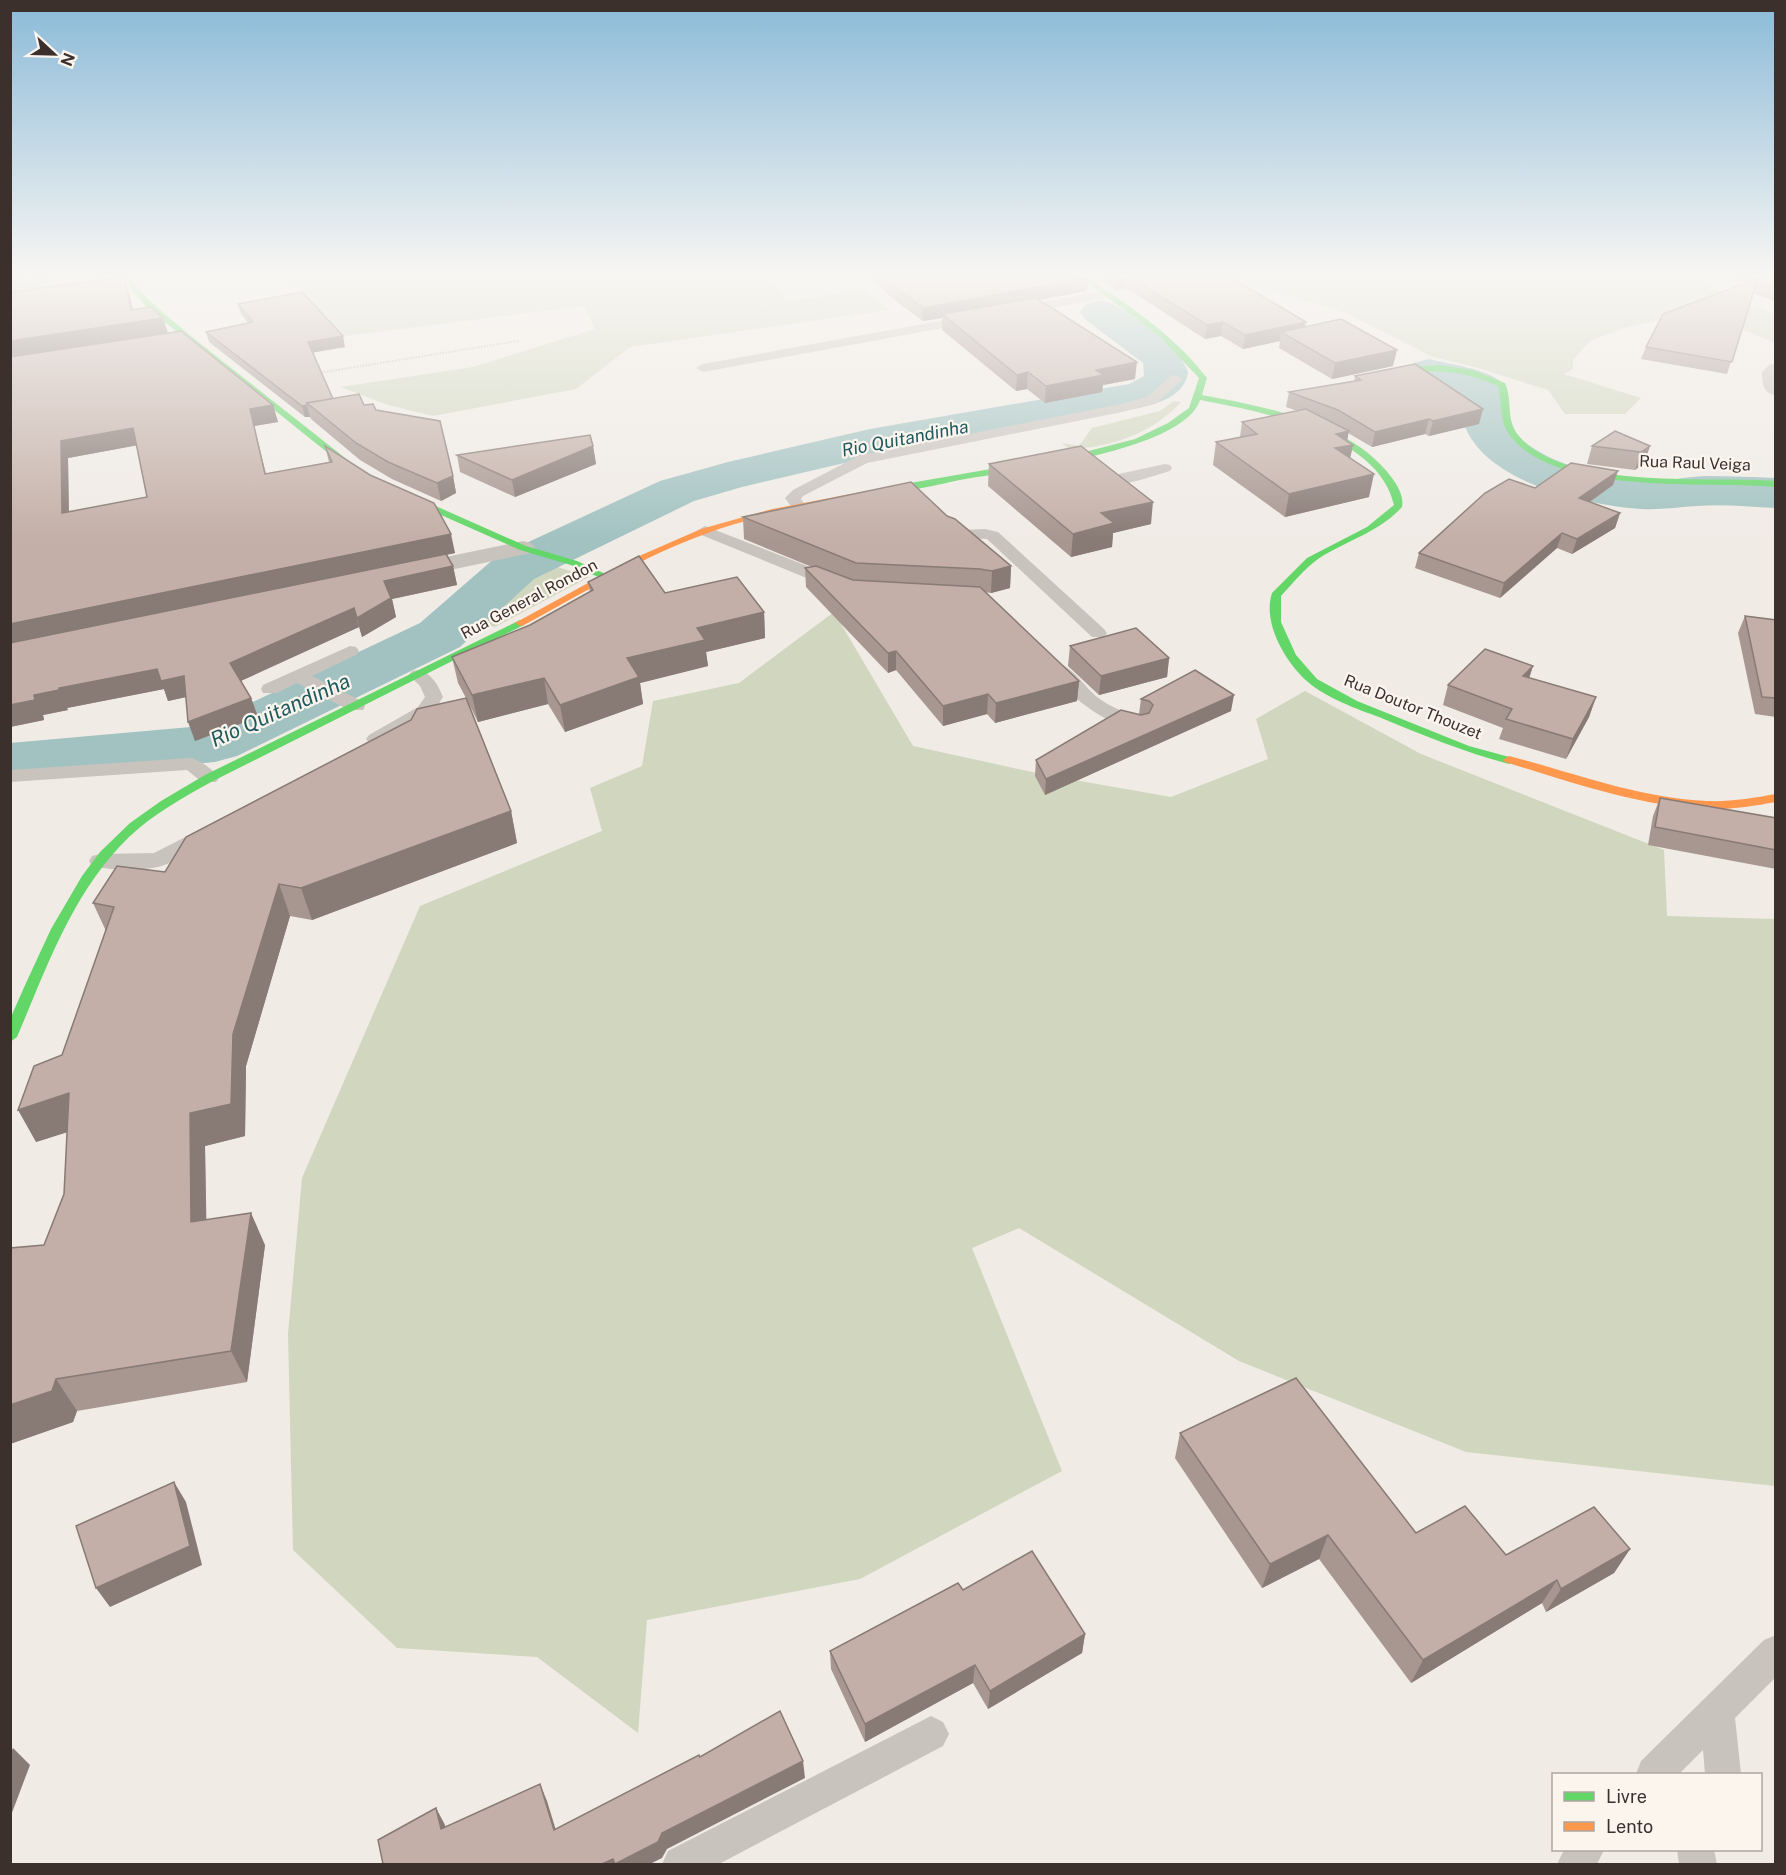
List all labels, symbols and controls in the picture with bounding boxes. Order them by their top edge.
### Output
north arrow [24,24,84,84]
text: N [56,50,79,69]
water label: Rio Quitandinha [840,415,970,461]
street label: Rua Raul Veiga [1639,452,1751,474]
street label: Rua General Rondon [457,555,601,643]
water label: Rio Quitandinha [206,668,354,752]
street label: Rua Doutor Thouzet [1341,671,1485,743]
legend [1552,1773,1762,1851]
text: Livre [1606,1786,1647,1807]
text: Lento [1606,1816,1653,1837]

